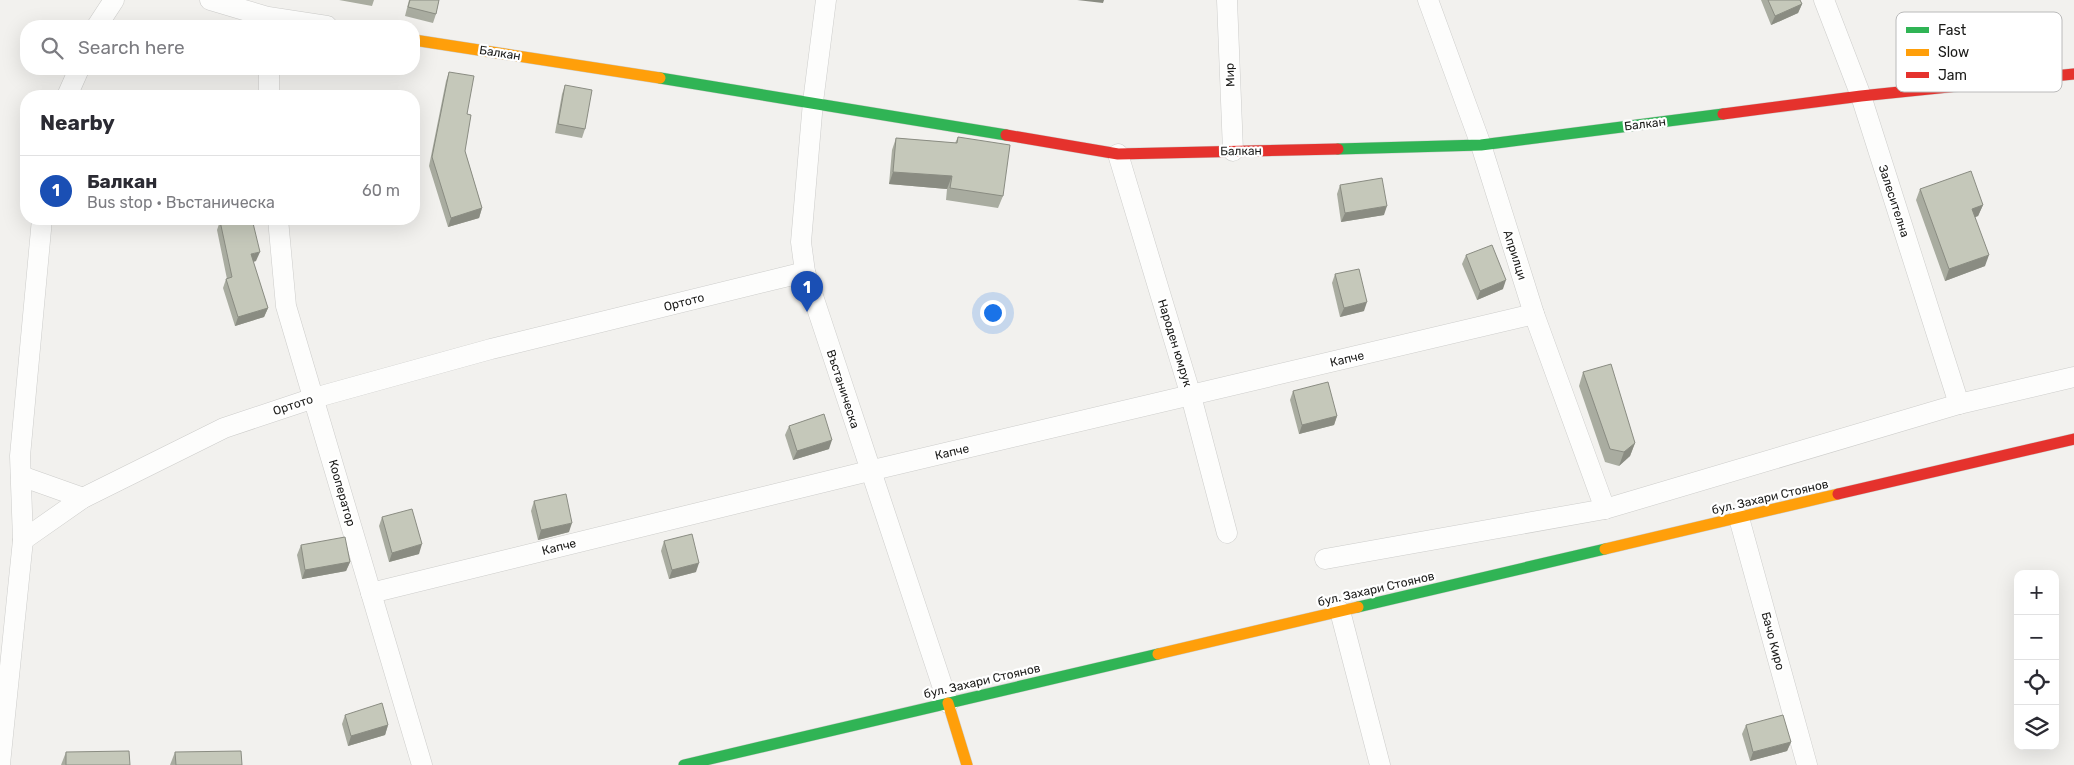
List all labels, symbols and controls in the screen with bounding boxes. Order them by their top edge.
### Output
legend [1896,12,2062,92]
search box [20,20,420,75]
text: Fast [1938,22,1967,39]
icon: search [38,34,66,62]
text: Search here [78,36,185,59]
street label: Балкан [478,43,522,63]
text: Slow [1938,44,1969,61]
street label: Мир [1223,63,1237,87]
text: Jam [1938,67,1967,84]
text: Nearby [40,110,115,135]
street label: Балкан [1623,115,1667,133]
street label: Балкан [1220,144,1262,158]
street label: Залесителна [1876,163,1912,239]
text: Балкан [87,170,157,193]
text: 1 [52,181,60,200]
text: 60 m [362,181,400,200]
text: Bus stop · Въстаническа [87,193,275,212]
street label: Априлци [1500,228,1530,282]
pin: 1 [791,271,823,312]
street label: Ортото [662,290,706,314]
street label: Народен юмрук [1155,297,1195,389]
your location [980,300,1006,326]
street label: Въстаническа [824,348,862,430]
street label: Капче [1329,348,1366,370]
street label: Ортото [271,392,315,418]
street label: Капче [934,441,971,463]
street label: Кооператор [326,458,358,528]
street label: бул. Захари Стоянов [1710,477,1830,517]
street label: Капче [540,536,578,558]
street label: бул. Захари Стоянов [1316,569,1436,609]
map controls [2014,570,2059,750]
button: + [2014,570,2059,615]
street label: Бачо Киро [1759,610,1788,672]
button: − [2014,615,2059,660]
button: locate [2014,660,2059,705]
street label: бул. Захари Стоянов [922,661,1042,701]
button: layers [2014,705,2059,750]

